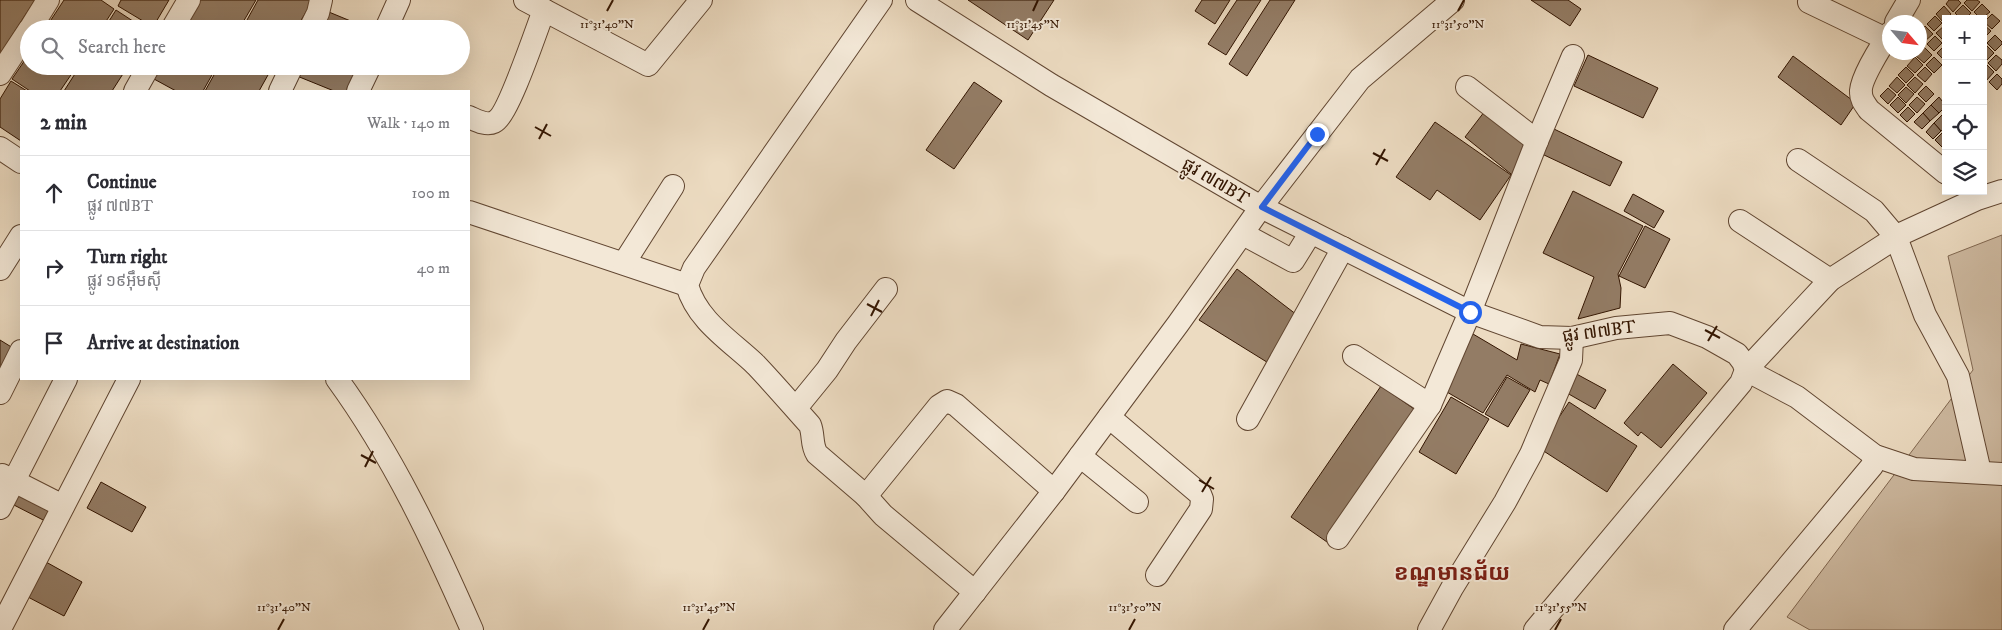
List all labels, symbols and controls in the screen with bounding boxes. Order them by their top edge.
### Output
north arrow [1882,15,1927,60]
map controls [1942,15,1987,195]
button: + [1942,15,1987,60]
text: 11°31'40"N [580,17,634,32]
text: 11°31'45"N [1006,17,1060,32]
text: 11°31'50"N [1432,17,1485,32]
search box [20,20,470,75]
icon: search [38,34,66,62]
text: Search here [78,36,166,59]
button: − [1942,60,1987,105]
button: locate [1942,105,1987,150]
text: 2 min [40,110,87,136]
text: Walk · 140 m [367,113,450,133]
route end [1306,123,1329,146]
button: layers [1942,150,1987,195]
street label: ផ្លូវ ៧៧BT [1176,154,1253,214]
text: Continue [87,171,157,194]
icon: ahead [40,179,68,207]
text: 100 m [412,183,450,203]
text: ផ្លូវ ៧៧BT [87,196,153,216]
text: Turn right [87,246,167,269]
icon: right [40,254,68,282]
text: 40 m [417,258,450,278]
text: ផ្លូវ ១៩អ៊ឹមស៊ី [87,271,161,291]
route start [1459,301,1482,324]
street label: ផ្លូវ ៧៧BT [1561,316,1638,352]
icon: arrive [40,329,68,357]
text: Arrive at destination [87,332,239,355]
district label: ខណ្ឌមានជ័យ [1394,559,1510,587]
text: 11°31'40"N [257,600,311,615]
text: 11°31'45"N [682,600,736,615]
text: 11°31'50"N [1109,600,1162,615]
text: 11°31'55"N [1535,600,1587,615]

